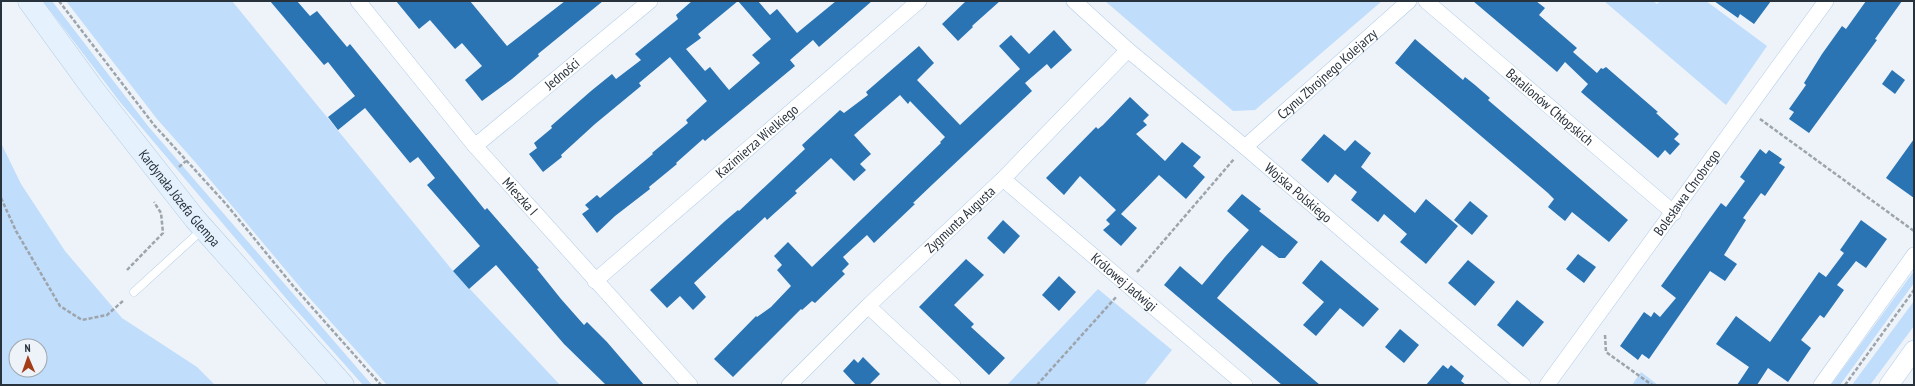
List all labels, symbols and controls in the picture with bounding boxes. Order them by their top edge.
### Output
street label: Czynu Zbrojnego Kolejarzy [1273,24,1381,123]
street label: Jedności [540,54,583,94]
street label: Batalionów Chłopskich [1502,64,1597,149]
street label: Kazimierza Wielkiego [712,100,802,182]
street label: Kardynała Józefa Glempa [135,146,224,250]
street label: Bolesława Chrobrego [1650,146,1724,239]
street label: Wojska Polskiego [1261,159,1336,226]
street label: Mieszka I [499,174,542,219]
street label: Zygmunta Augusta [921,182,999,257]
street label: Królowej Jadwigi [1087,249,1161,315]
north arrow [8,338,48,378]
text: N [24,341,31,355]

